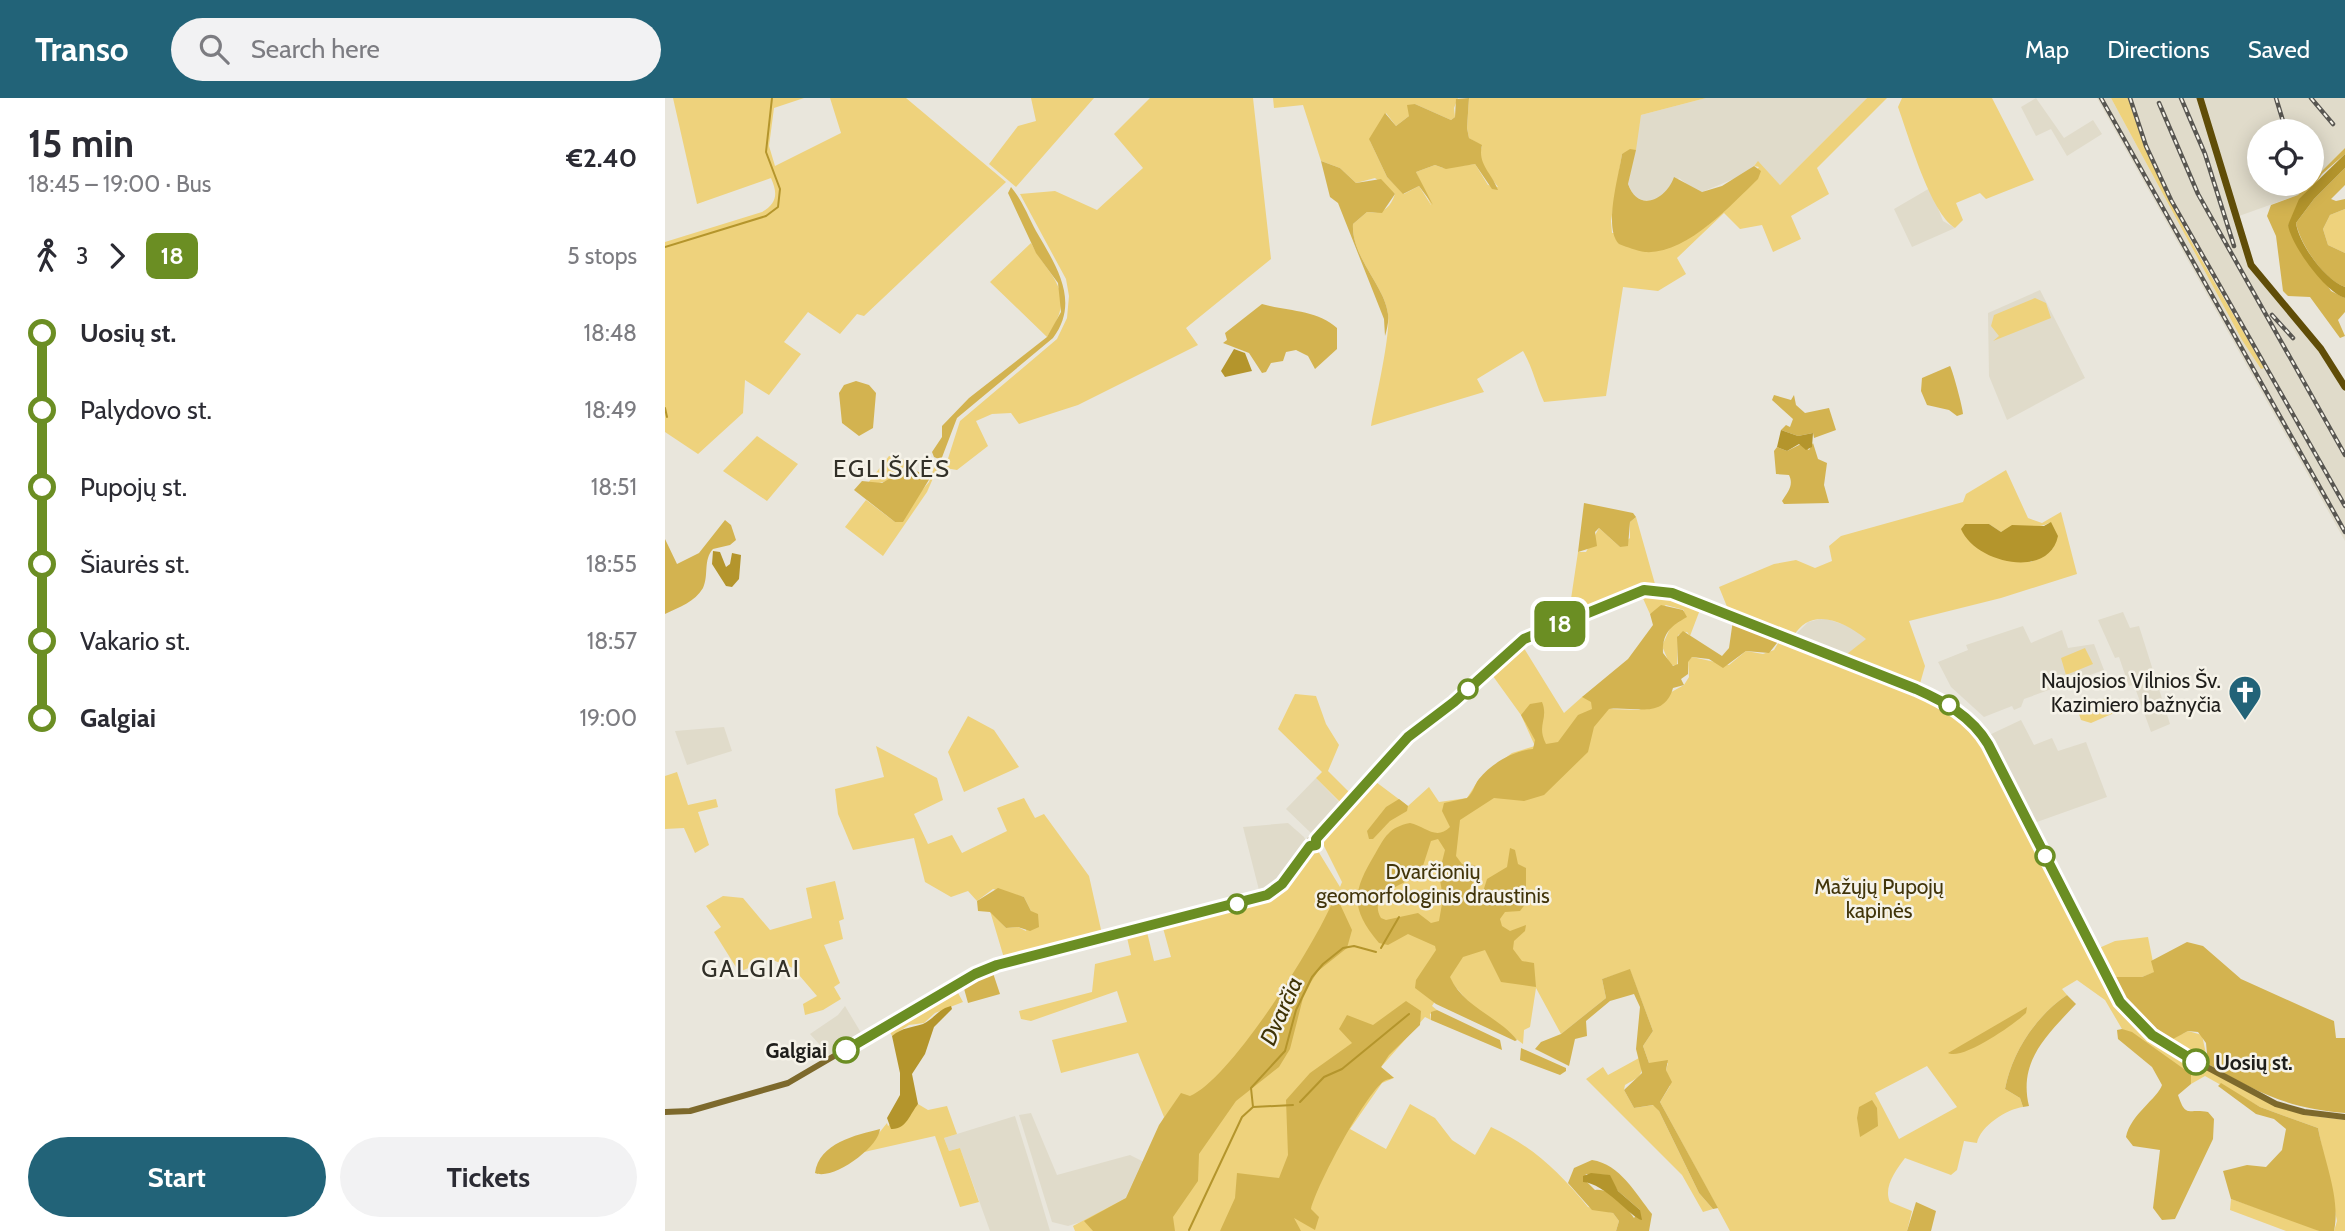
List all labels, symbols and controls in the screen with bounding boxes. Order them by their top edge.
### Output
search box [171,18,661,81]
text: Transo [35,29,129,69]
icon: search [195,30,233,68]
text: Search here [251,33,380,65]
text: Map [2025,35,2069,64]
text: Directions [2107,35,2210,64]
text: Saved [2248,35,2310,64]
map controls [2247,119,2324,196]
button: locate [2247,119,2324,196]
text: 15 min [28,120,134,167]
text: €2.40 [566,142,637,174]
text: 18:45 – 19:00 · Bus [28,170,211,198]
icon: walk [28,237,66,275]
icon: forward [98,237,136,275]
text: 18 [160,241,184,270]
text: 3 [76,242,88,270]
text: 5 stops [567,242,637,270]
text: Uosių st. [80,317,176,349]
text: 18:48 [584,319,637,347]
text: Palydovo st. [80,394,212,426]
text: 18:49 [584,396,637,424]
district label: EGLIŠKĖS [833,454,951,483]
text: Pupojų st. [80,471,187,503]
text: 18:51 [591,473,637,501]
text: Šiaurės st. [80,548,190,580]
text: 18:55 [586,550,637,578]
line badge: 18 [1529,601,1591,647]
text: 18 [1548,609,1572,638]
text: Vakario st. [80,625,190,657]
text: 18:57 [587,627,637,655]
place label: Naujosios Vilnios Šv. Kazimiero bažnyčia [2041,668,2221,717]
church icon: Naujosios Vilnios Šv. Kazimiero bažnyčia [2226,673,2264,722]
unlabelled marker [1458,679,1478,699]
unlabelled marker [1939,695,1959,715]
text: Galgiai [80,702,156,734]
text: 19:00 [580,704,637,732]
unlabelled marker [2035,846,2055,866]
park label: Dvarčionių geomorfologinis draustinis [1316,859,1550,908]
park label: Mažųjų Pupojų kapinės [1814,874,1944,923]
unlabelled marker [1227,894,1247,914]
district label: GALGIAI [701,954,801,983]
water label: Dvarčia [1254,972,1308,1050]
marker: Galgiai [833,1037,859,1063]
place label: Galgiai [766,1038,827,1063]
marker: Uosių st. [2183,1049,2209,1075]
place label: Uosių st. [2215,1050,2293,1075]
button: Start [28,1137,326,1217]
button: Tickets [340,1137,637,1217]

